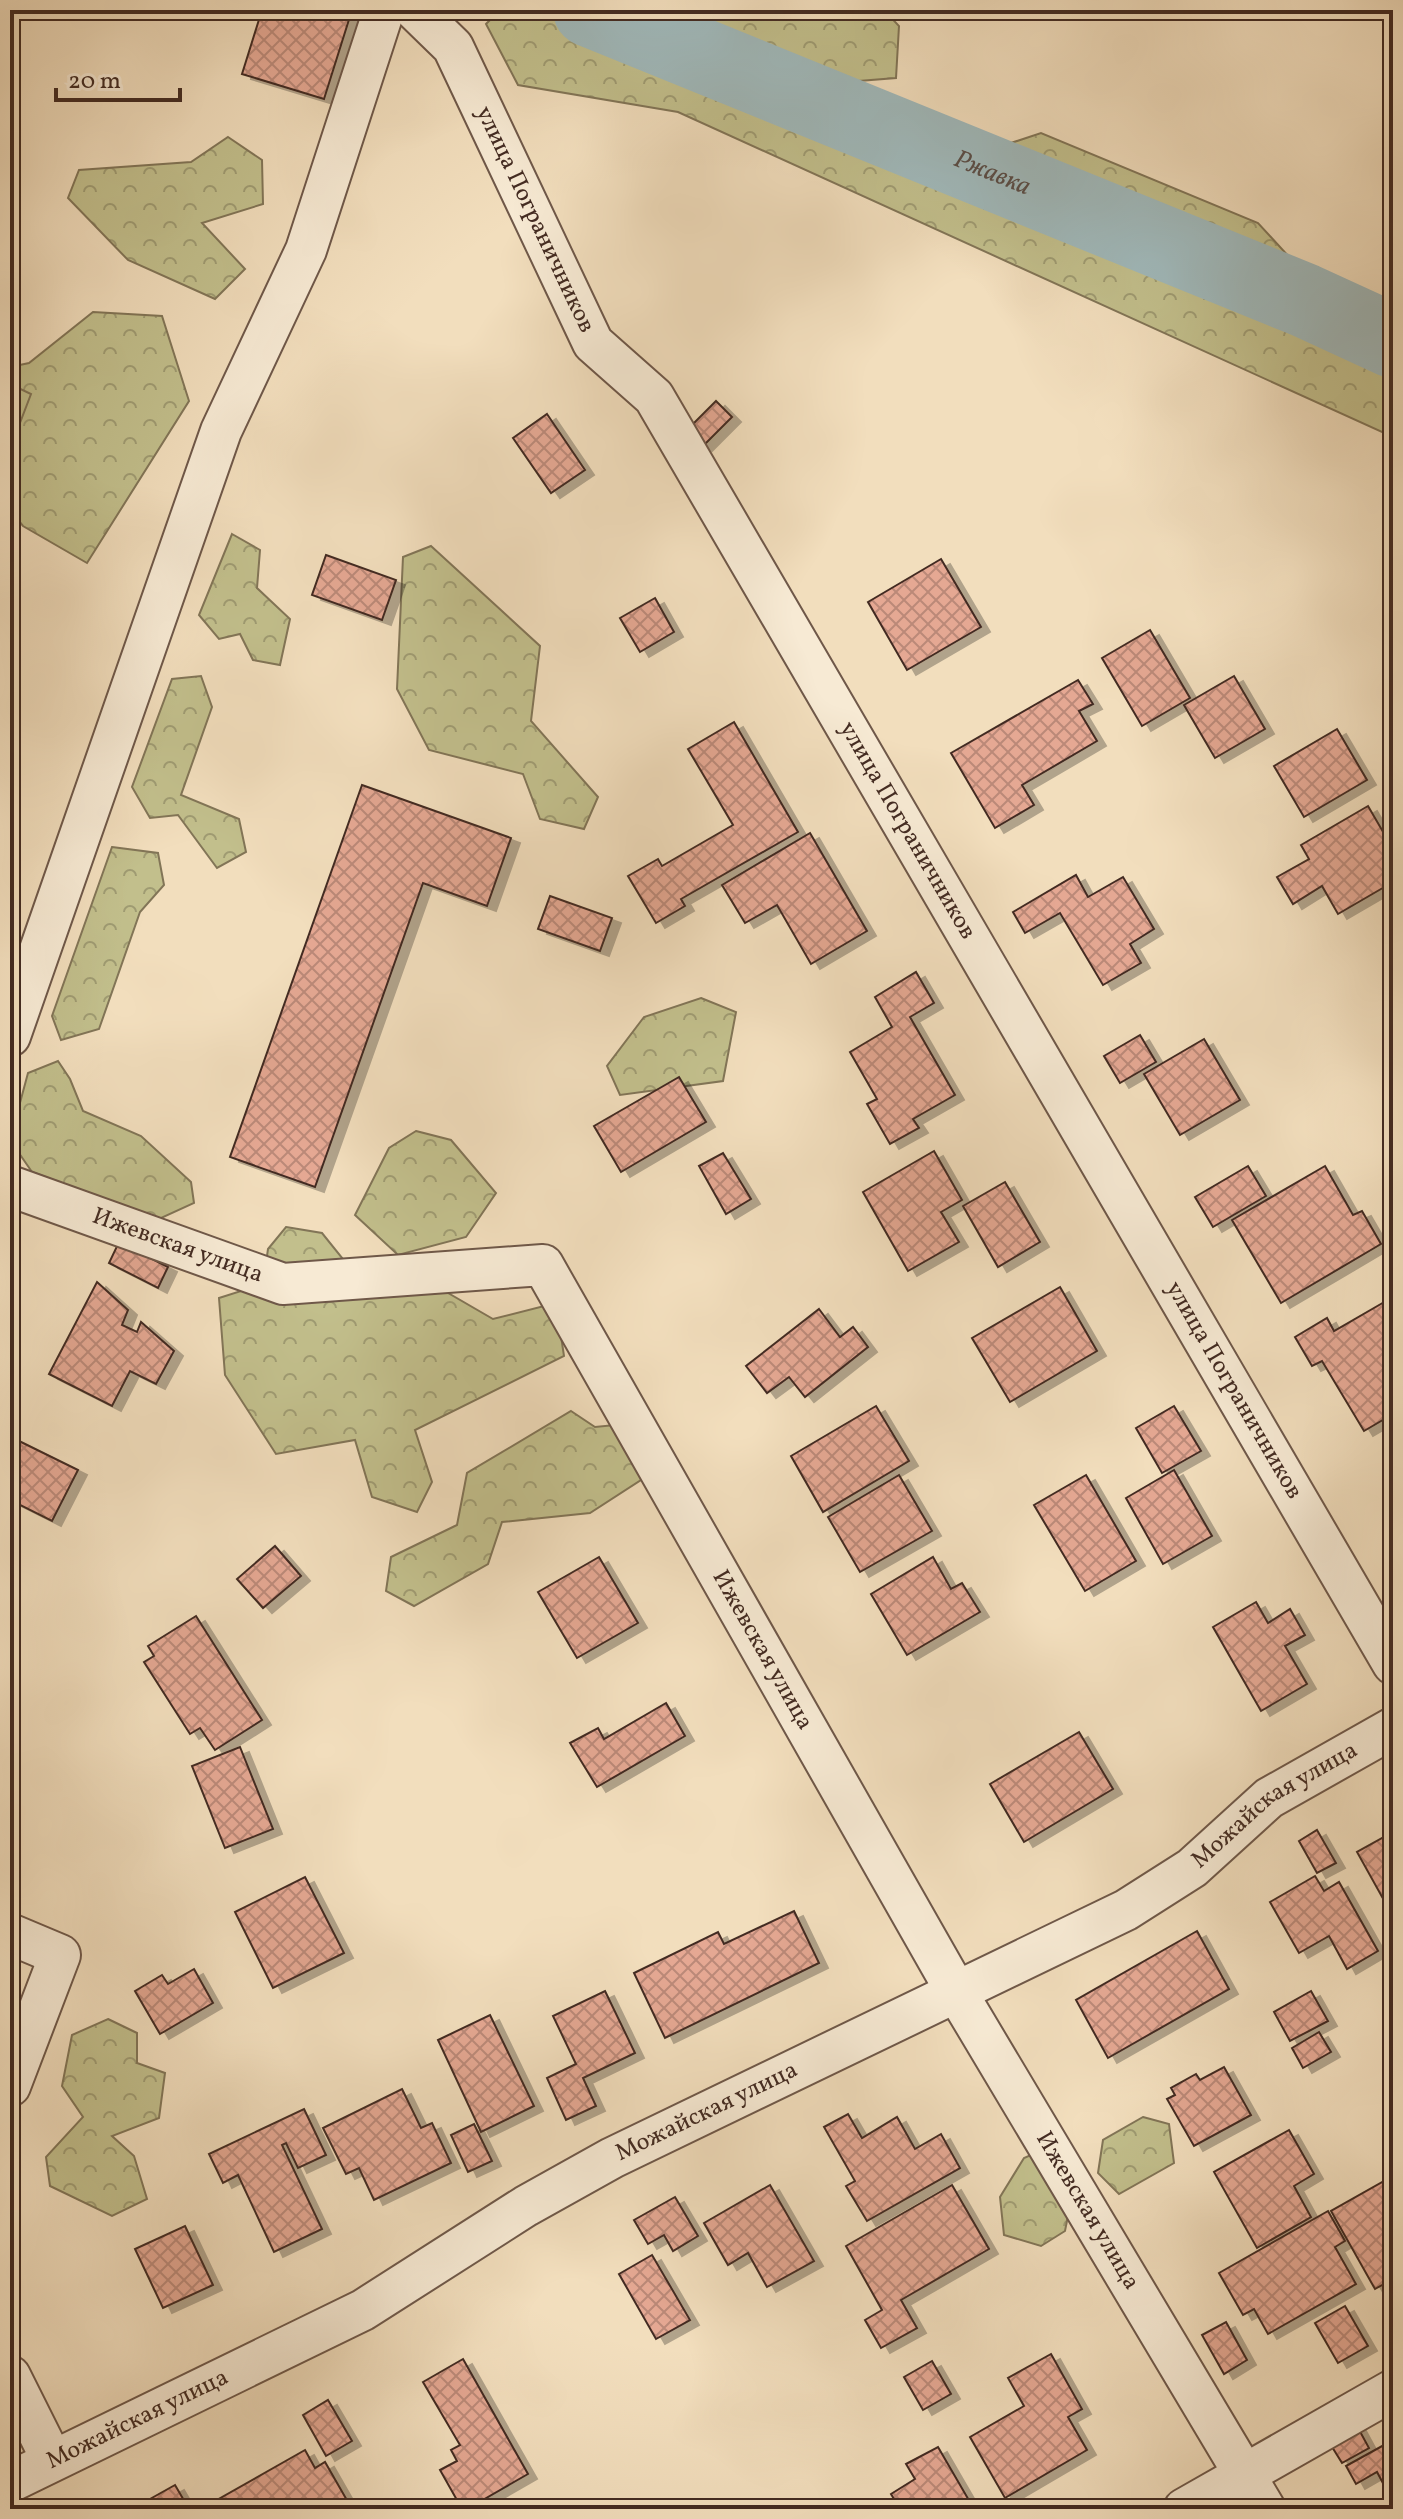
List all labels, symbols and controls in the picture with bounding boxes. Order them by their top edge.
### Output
scale bar [56,52,180,102]
text: 20 m [68,65,121,99]
street label: улица Пограничников [466,101,603,339]
water label: Ржавка [948,142,1036,205]
street label: улица Пограничников [830,715,984,946]
street label: Ижевская улица [87,1200,268,1292]
street label: улица Пограничников [1156,1275,1310,1506]
street label: Ижевская улица [703,1564,821,1737]
street label: Можайская улица [1184,1734,1364,1877]
street label: Можайская улица [610,2054,804,2171]
street label: Ижевская улица [1027,2125,1148,2297]
street label: Можайская улица [41,2361,234,2479]

